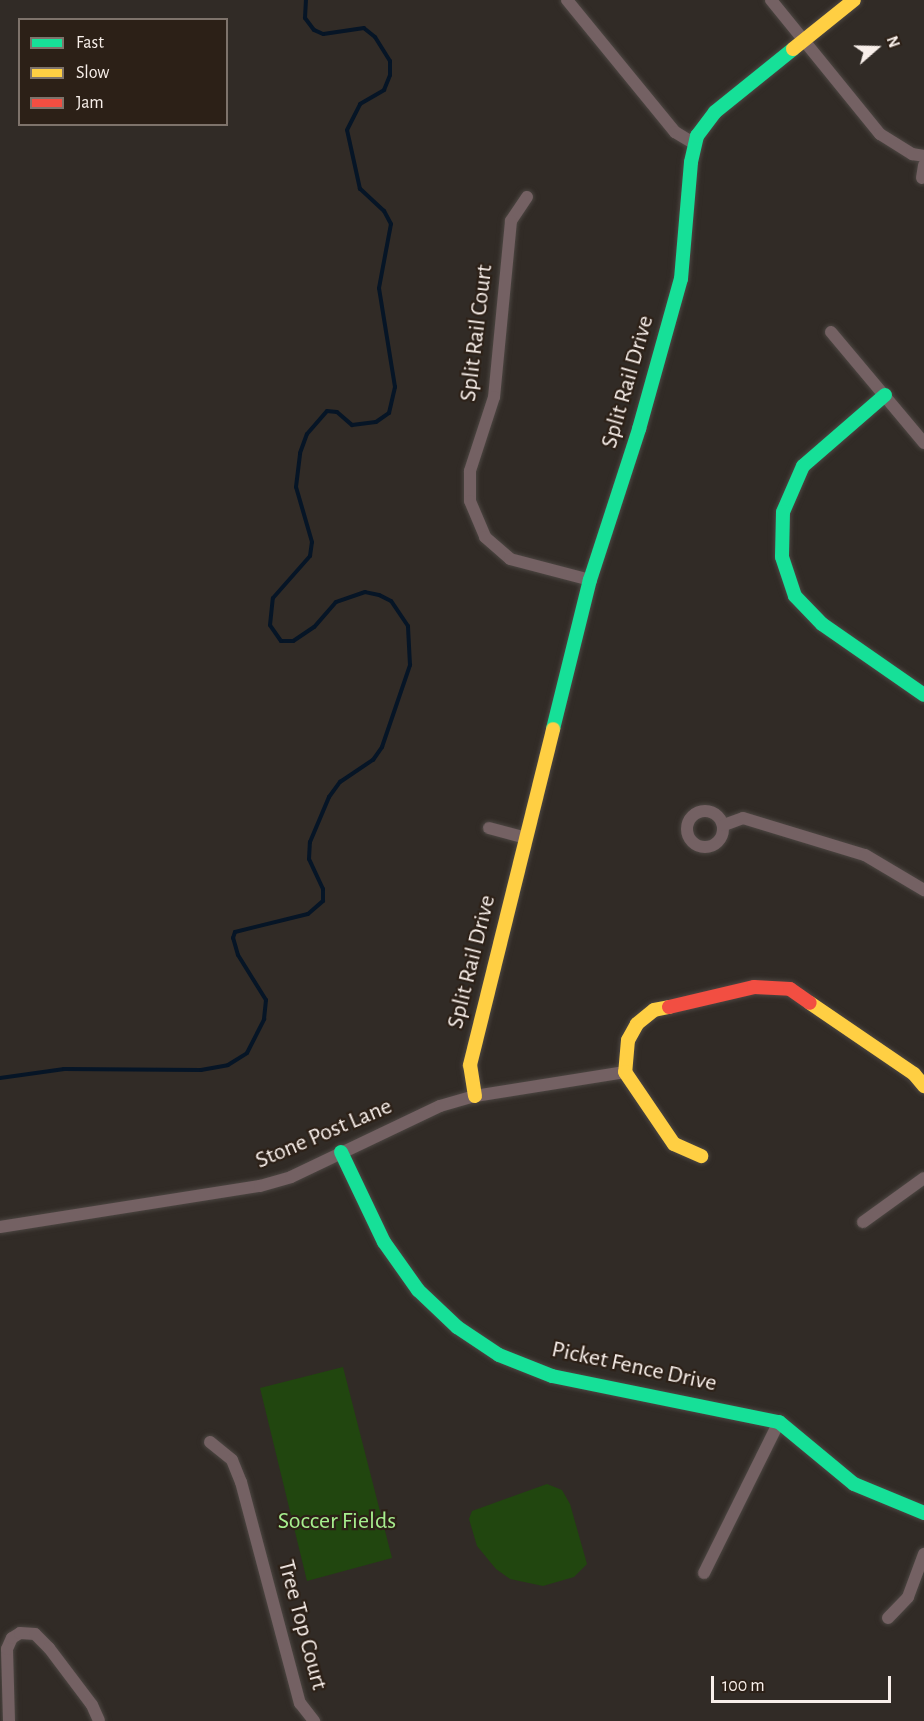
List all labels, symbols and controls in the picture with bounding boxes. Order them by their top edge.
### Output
legend [18,18,228,126]
north arrow [846,18,906,78]
text: Fast [76,34,104,52]
text: N [883,34,902,50]
text: Slow [76,64,109,82]
text: Jam [76,94,104,112]
street label: Split Rail Court [454,263,500,403]
street label: Split Rail Drive [595,312,661,452]
street label: Split Rail Drive [442,892,502,1032]
street label: Stone Post Lane [251,1092,397,1176]
street label: Picket Fence Drive [549,1335,719,1399]
park label: Soccer Fields [278,1508,396,1536]
street label: Tree Top Court [271,1557,333,1693]
scale bar [714,1664,894,1702]
text: 100 m [722,1677,765,1695]

